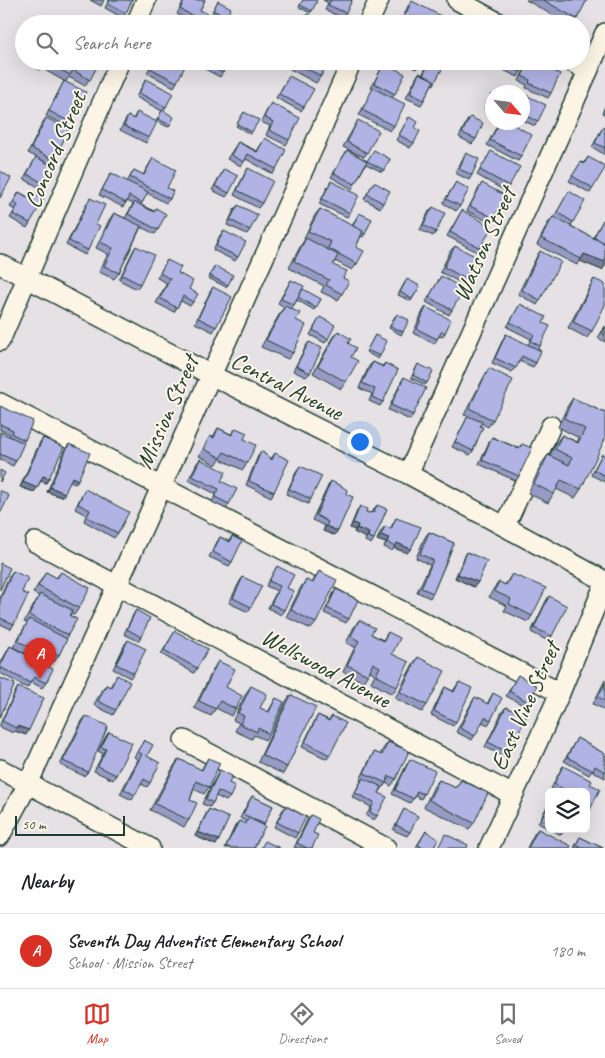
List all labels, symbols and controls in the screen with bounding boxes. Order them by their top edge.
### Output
search box [15,15,590,70]
icon: search [33,29,61,57]
text: Search here [73,31,150,55]
north arrow [485,85,530,130]
street label: Concord Street [17,86,94,213]
street label: Watson Street [446,180,524,305]
street label: Central Avenue [226,345,350,428]
street label: Mission Street [129,348,206,473]
your location [347,429,373,455]
street label: Wellswood Avenue [256,621,398,716]
street label: East Vine Street [483,634,568,775]
pin: A [24,638,56,679]
map controls [545,788,590,833]
button: layers [545,788,590,833]
scale bar [15,813,125,836]
text: 50 m [22,816,46,833]
text: Nearby [20,868,73,894]
text: Seventh Day Adventist Elementary School [67,929,341,953]
text: A [32,941,40,961]
text: 180 m [551,941,585,961]
text: School · Mission Street [67,953,192,973]
tab: Map [83,1000,111,1047]
tab: Directions [278,1000,327,1047]
tab: Saved [494,1000,522,1047]

